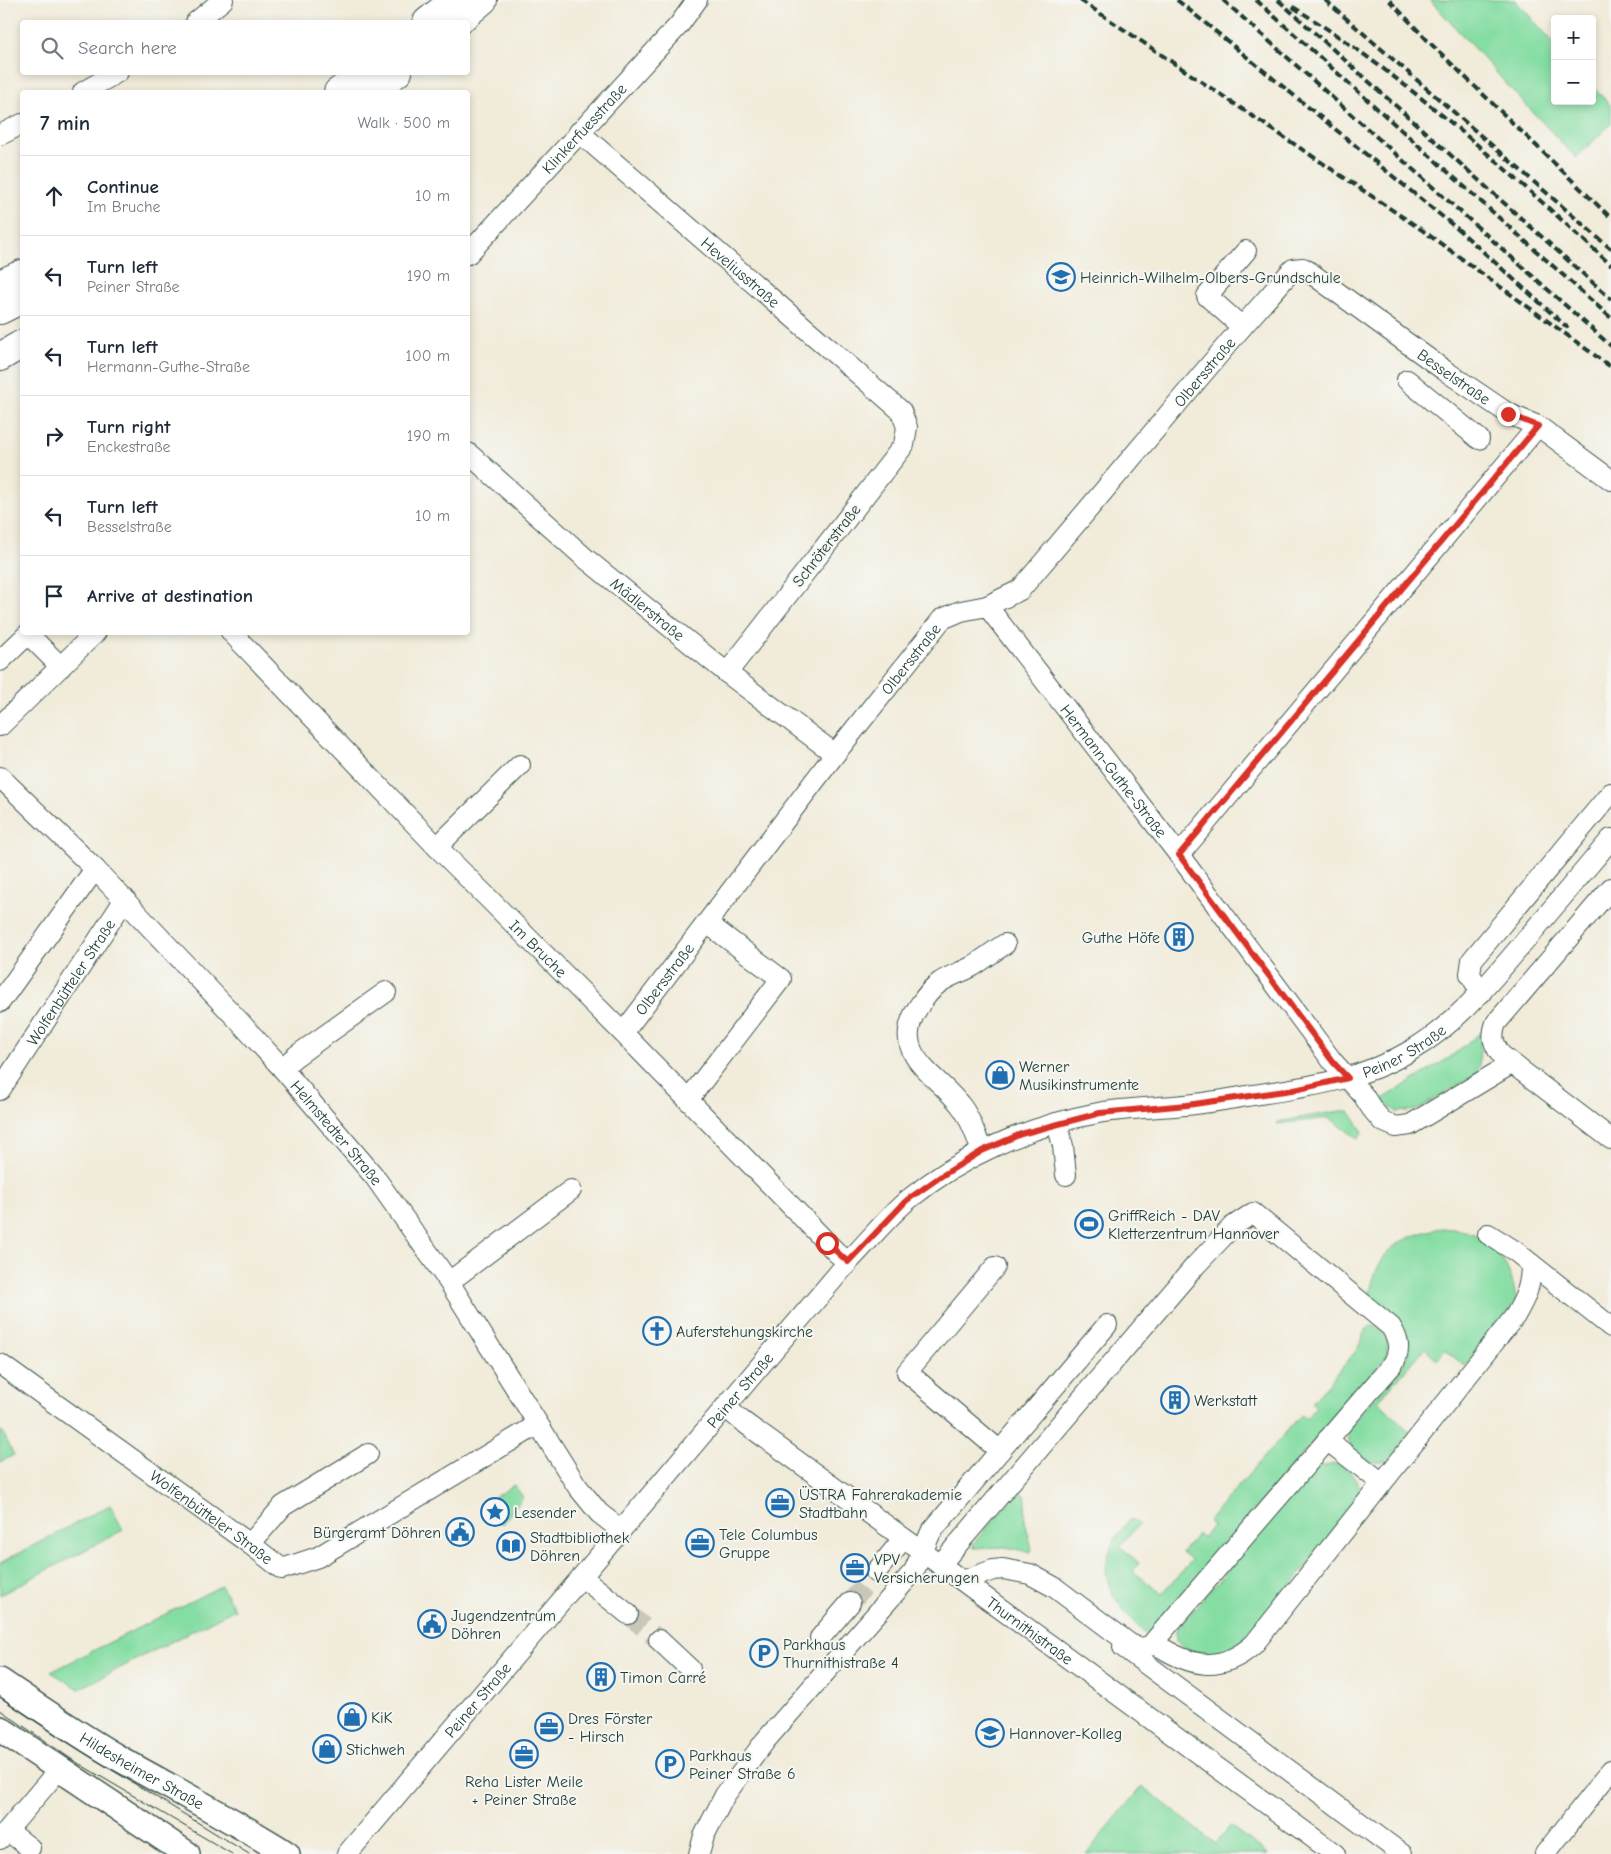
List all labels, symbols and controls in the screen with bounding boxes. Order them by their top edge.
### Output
map controls [1551,15,1596,105]
button: + [1551,15,1596,60]
search box [20,20,470,75]
icon: search [38,34,66,62]
text: Search here [78,37,177,59]
button: − [1551,60,1596,105]
street label: Klinkerfuesstraße [539,80,631,178]
text: 7 min [40,111,90,135]
text: Walk · 500 m [357,114,450,132]
text: Continue [87,176,159,198]
icon: ahead [40,182,68,210]
text: 10 m [415,187,450,205]
text: Im Bruche [87,198,161,216]
street label: Heveliusstraße [697,234,783,312]
text: Turn left [87,256,158,278]
icon: left [40,262,68,290]
school or university icon: Heinrich-Wilhelm-Olbers-Grundschule [1046,262,1076,292]
text: 190 m [407,267,450,285]
place label: Heinrich-Wilhelm-Olbers-Grundschule [1080,269,1341,287]
text: Peiner Straße [87,278,180,296]
street label: Olbersstraße [1171,334,1239,411]
text: Turn left [87,336,158,358]
icon: left [40,342,68,370]
street label: Besselstraße [1414,346,1494,409]
text: 100 m [406,347,450,365]
text: Hermann-Guthe-Straße [87,358,250,376]
route end [1497,403,1520,426]
text: Turn right [87,416,171,438]
icon: right [40,422,68,450]
text: 190 m [407,427,450,445]
text: Enckestraße [87,438,171,456]
text: Turn left [87,496,158,518]
street label: Schröterstraße [789,501,865,590]
icon: left [40,502,68,530]
text: 10 m [415,507,450,525]
text: Besselstraße [87,518,172,536]
street label: Mädlerstraße [606,574,688,645]
icon: arrive [40,582,68,610]
text: Arrive at destination [87,585,253,607]
street label: Olbersstraße [878,620,945,698]
street label: Hermann-Guthe-Straße [1056,701,1170,841]
street label: Wolfenbütteler Straße [24,916,119,1049]
street label: Im Bruche [505,917,570,981]
building icon: Guthe Höfe [1164,922,1194,952]
place label: Guthe Höfe [1082,929,1160,947]
street label: Olbersstraße [632,940,698,1019]
street label: Peiner Straße [1360,1021,1450,1082]
place label: Werner Musikinstrumente [1019,1058,1139,1094]
shop icon: Werner Musikinstrumente [985,1060,1015,1090]
street label: Helmstedter Straße [287,1077,386,1189]
place label: GriffReich - DAV Kletterzentrum Hannover [1108,1207,1280,1243]
sports icon: GriffReich - DAV Kletterzentrum Hannover [1074,1209,1104,1239]
route start [816,1232,839,1255]
church icon: Auferstehungskirche [642,1316,672,1346]
place label: Auferstehungskirche [676,1323,813,1341]
street label: Peiner Straße [704,1349,777,1432]
building icon: Werkstatt [1160,1385,1190,1415]
place label: Werkstatt [1194,1392,1257,1410]
street label: Wolfenbütteler Straße [146,1467,276,1568]
place label: ÜSTRA Fahrerakademie Stadtbahn [799,1486,962,1522]
office icon: ÜSTRA Fahrerakademie Stadtbahn [765,1488,795,1518]
place icon: Lesender [480,1497,510,1527]
place label: Lesender [514,1504,577,1522]
public building icon: Bürgeramt Döhren [445,1517,475,1547]
place label: Bürgeramt Döhren [313,1524,441,1542]
place label: Tele Columbus Gruppe [719,1526,818,1562]
office icon: Tele Columbus Gruppe [685,1528,715,1558]
place label: Stadtbibliothek Döhren [530,1529,630,1565]
library icon: Stadtbibliothek Döhren [496,1531,526,1561]
place label: VPV Versicherungen [874,1551,979,1587]
office icon: VPV Versicherungen [840,1553,870,1583]
street label: Thurnithistraße [983,1593,1076,1669]
place label: Jugendzentrum Döhren [451,1607,556,1643]
public building icon: Jugendzentrum Döhren [417,1609,447,1639]
place label: Parkhaus Thurnithistraße 4 [783,1636,899,1672]
parking icon: Parkhaus Thurnithistraße 4 [749,1638,779,1668]
street label: Peiner Straße [441,1659,515,1742]
building icon: Timon Carré [586,1662,616,1692]
place label: Timon Carré [620,1669,706,1687]
shop icon: KiK [337,1702,367,1732]
place label: KiK [371,1709,393,1727]
place label: Dres Förster - Hirsch [568,1710,653,1746]
office icon: Dres Förster - Hirsch [534,1712,564,1742]
school or university icon: Hannover-Kolleg [975,1718,1005,1748]
place label: Hannover-Kolleg [1009,1725,1122,1743]
street label: Hildesheimer Straße [76,1729,207,1813]
shop icon: Stichweh [312,1734,342,1764]
office icon: Reha Lister Meile + Peiner Straße [509,1739,539,1769]
place label: Stichweh [346,1741,405,1759]
place label: Parkhaus Peiner Straße 6 [689,1747,796,1783]
parking icon: Parkhaus Peiner Straße 6 [655,1749,685,1779]
place label: Reha Lister Meile + Peiner Straße [465,1773,583,1809]

